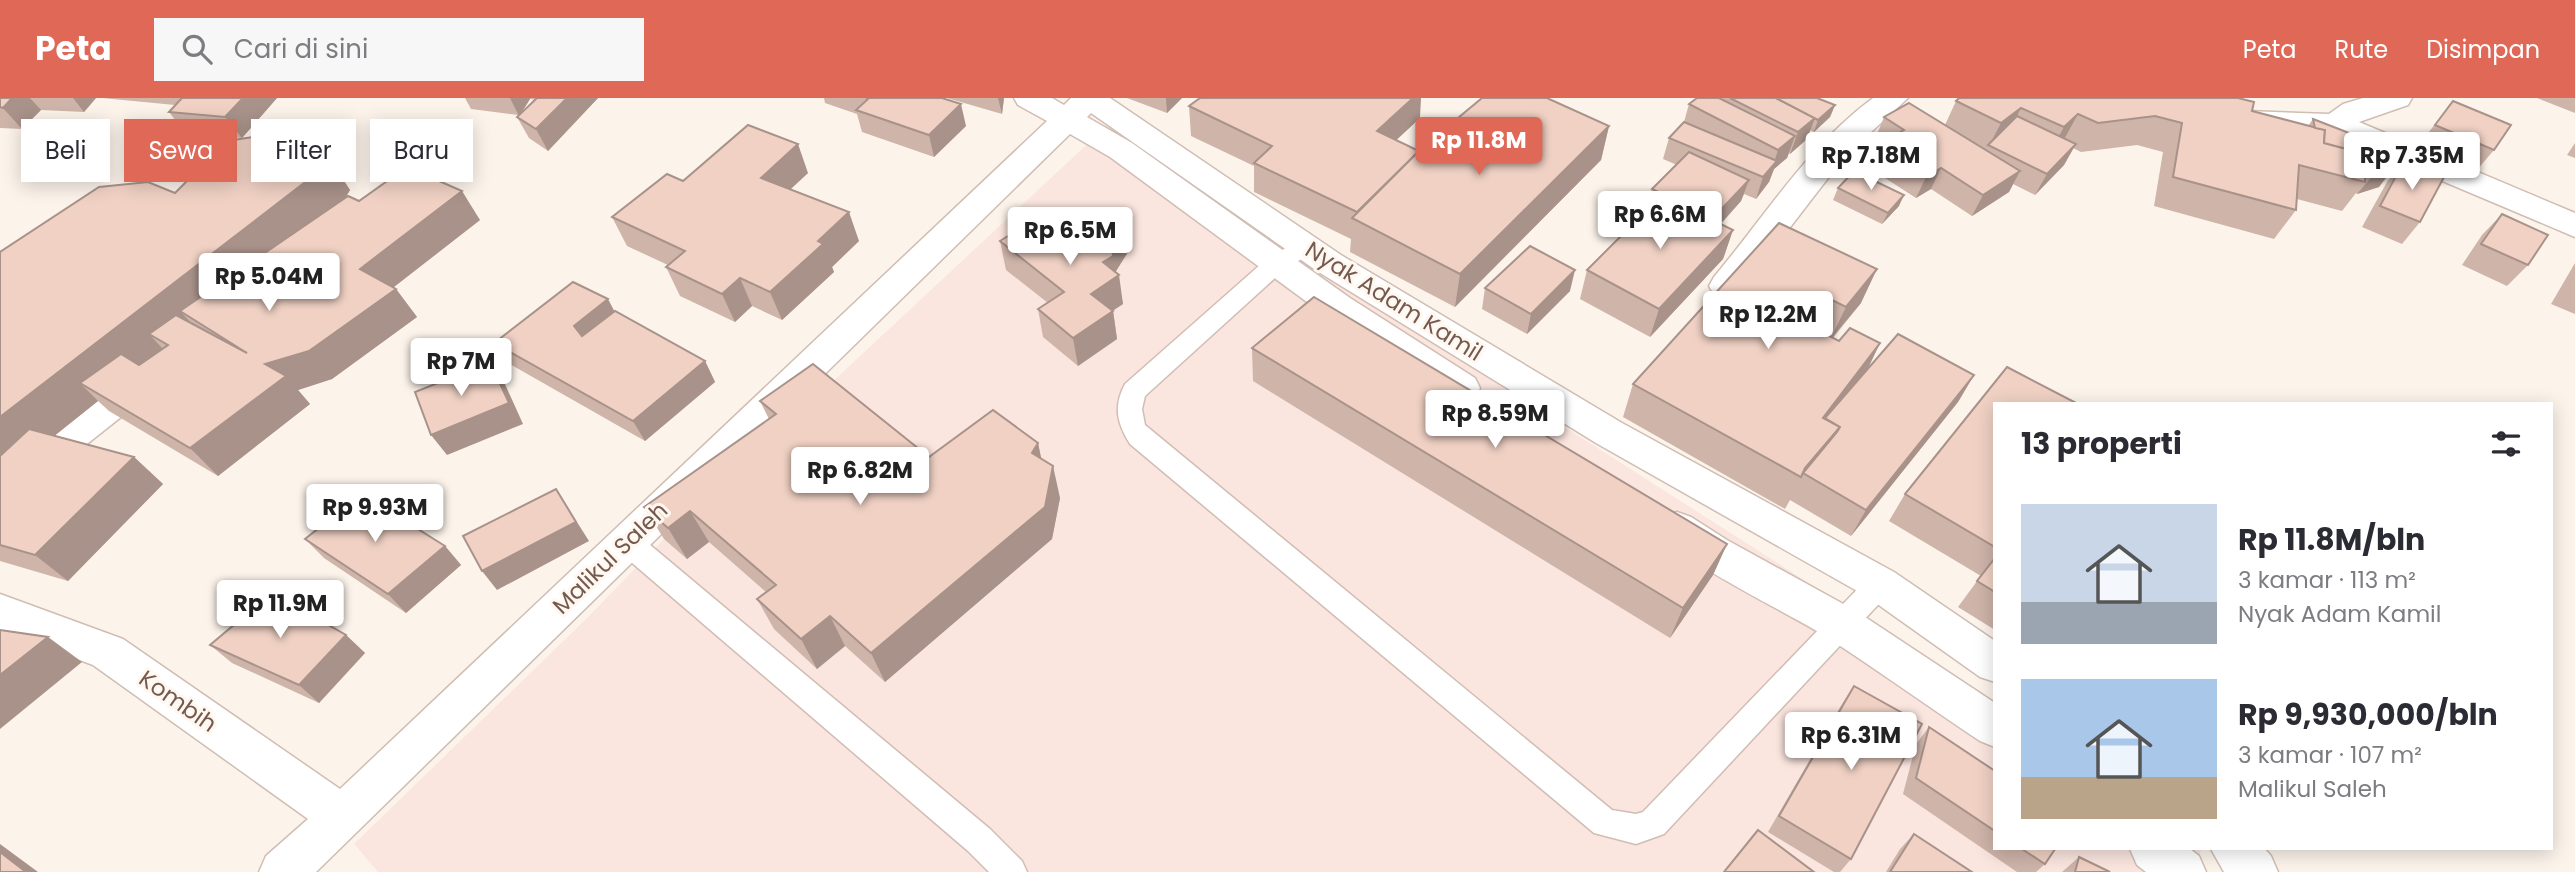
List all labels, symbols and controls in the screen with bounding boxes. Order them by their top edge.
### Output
search box [154,18,644,81]
text: Peta [35,25,112,72]
icon: search [178,30,216,68]
text: Cari di sini [234,31,368,67]
text: Peta [2243,33,2297,66]
text: Rute [2335,33,2388,66]
text: Disimpan [2426,33,2540,66]
pin: Rp 11.8M [1407,118,1551,177]
chip: Beli [21,119,110,182]
chip: Sewa [124,119,237,182]
chip: Filter [251,119,356,182]
chip: Baru [370,119,473,182]
text: Rp 11.8M [1431,124,1527,156]
pin: Rp 7.18M [1799,132,1943,192]
pin: Rp 7.35M [2340,132,2484,192]
text: Rp 7.18M [1822,139,1920,171]
text: Rp 7.35M [2360,139,2464,171]
pin: Rp 6.6M [1595,192,1725,251]
text: Rp 6.6M [1614,198,1706,230]
pin: Rp 6.5M [1005,208,1135,267]
text: Rp 6.5M [1024,214,1116,246]
street label: Nyak Adam Kamil [1299,234,1489,368]
pin: Rp 5.04M [197,254,341,313]
text: Rp 5.04M [215,260,323,292]
pin: Rp 12.2M [1696,292,1840,351]
text: Rp 12.2M [1719,298,1817,330]
pin: Rp 7M [412,338,510,398]
text: Rp 7M [427,345,495,377]
pin: Rp 8.59M [1423,390,1567,450]
text: Rp 8.59M [1441,397,1549,429]
text: 13 properti [2021,422,2182,465]
icon: filters [2487,425,2525,463]
pin: Rp 6.82M [788,448,932,507]
text: Rp 6.82M [807,454,913,486]
pin: Rp 9.93M [303,484,447,544]
text: Rp 9.93M [322,491,428,523]
street label: Malikul Saleh [545,495,675,621]
text: Rp 11.8M/bln [2238,518,2425,561]
icon: home [2077,532,2161,616]
text: 3 kamar · 113 m² [2238,564,2416,596]
pin: Rp 11.9M [208,580,352,640]
text: Rp 11.9M [233,587,327,619]
text: Nyak Adam Kamil [2238,598,2441,630]
street label: Kombih [133,663,223,739]
text: Rp 9,930,000/bln [2238,693,2498,736]
icon: home [2077,707,2161,791]
pin: Rp 6.31M [1779,712,1923,772]
text: Rp 6.31M [1801,719,1901,751]
text: 3 kamar · 107 m² [2238,739,2422,771]
text: Malikul Saleh [2238,773,2387,805]

